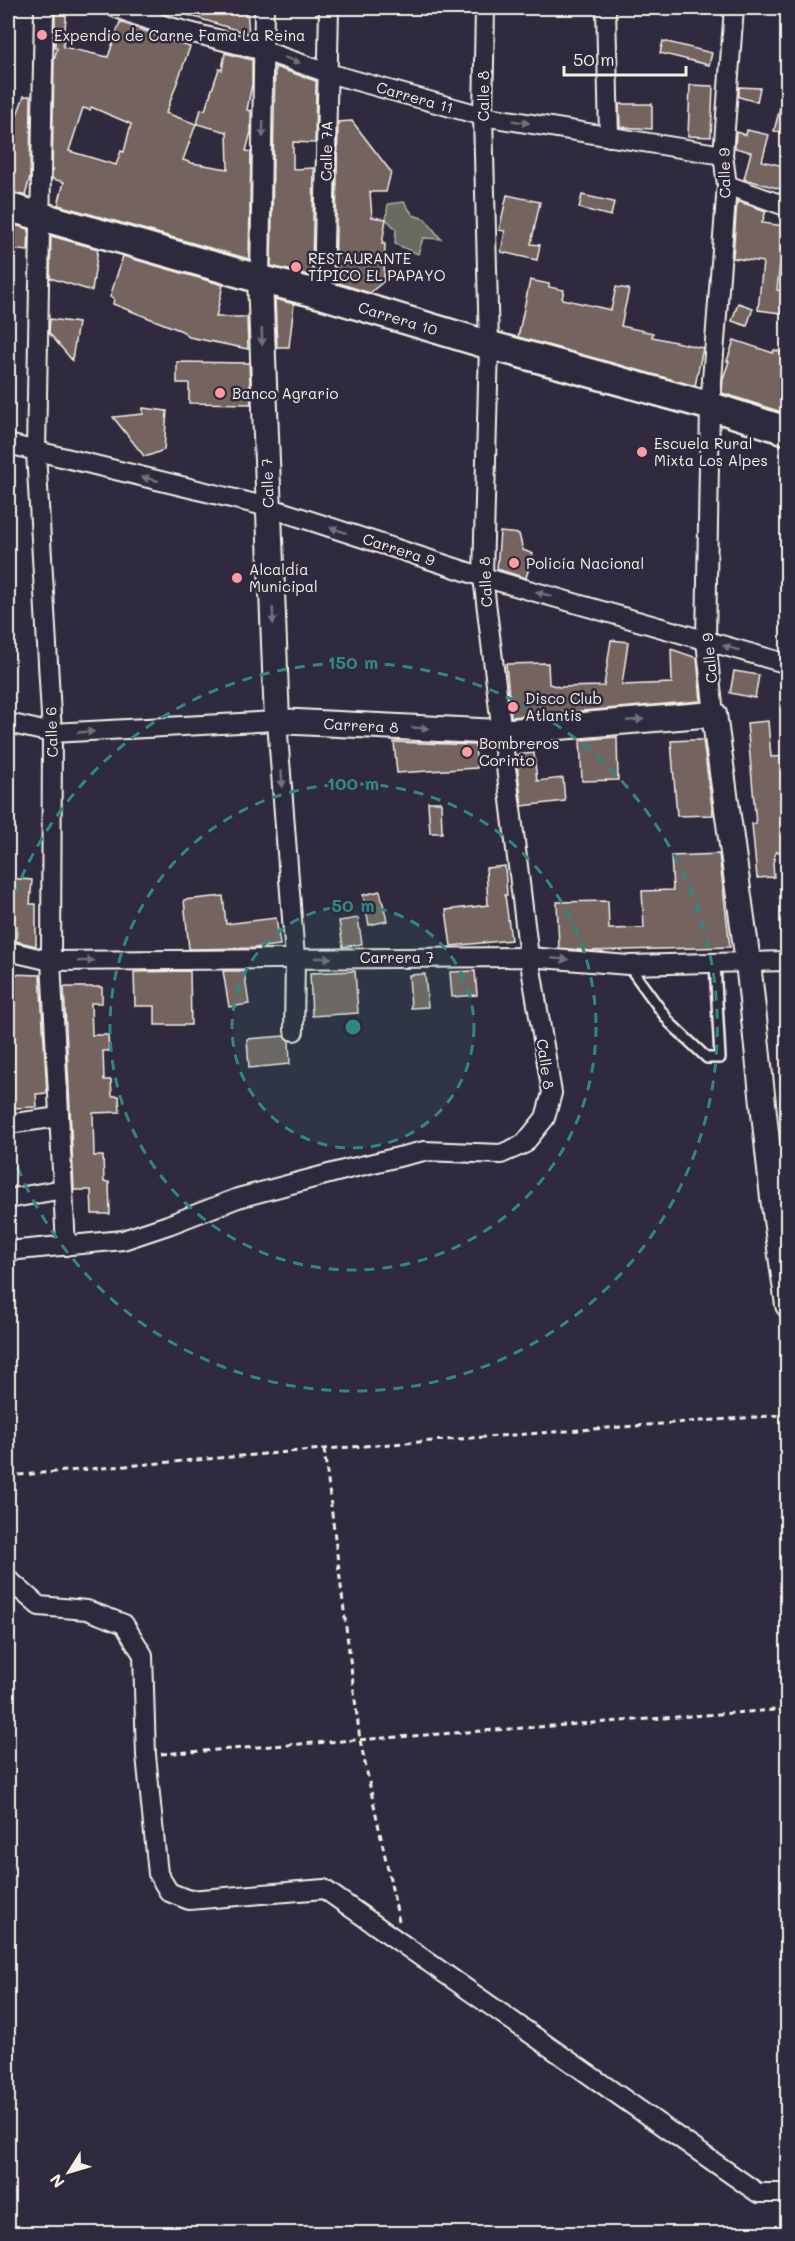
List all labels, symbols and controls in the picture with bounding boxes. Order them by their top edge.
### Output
place label: Expendio de Carne Fama La Reina [54,25,305,45]
marker: Expendio de Carne Fama La Reina [35,28,49,42]
scale bar [564,39,686,77]
text: 50 m [573,47,615,71]
one-way arrow [283,56,301,66]
street label: Calle 8 [473,71,493,121]
street label: Carrera 11 [374,76,456,118]
one-way arrow [511,118,530,127]
one-way arrow [258,119,268,138]
street label: Calle 7A [315,121,337,181]
street label: Calle 9 [714,147,734,198]
place label: RESTAURANTE TÍPICO EL PAPAYO [308,248,446,285]
marker: RESTAURANTE TÍPICO EL PAPAYO [289,260,303,274]
street label: Carrera 10 [356,296,440,340]
one-way arrow [257,328,266,347]
place label: Banco Agrario [232,383,339,403]
marker: Banco Agrario [213,386,227,400]
place label: Escuela Rural Mixta Los Alpes [654,433,768,470]
marker: Escuela Rural Mixta Los Alpes [635,445,649,459]
street label: Calle 7 [256,458,278,508]
one-way arrow [140,473,159,483]
one-way arrow [329,524,347,534]
street label: Carrera 9 [360,528,438,570]
place label: Policía Nacional [526,553,644,573]
street label: Calle 8 [474,556,496,608]
marker: Policía Nacional [507,556,521,570]
place label: Alcaldía Municipal [249,559,318,596]
marker: Alcaldía Municipal [230,571,244,585]
one-way arrow [535,589,553,598]
one-way arrow [268,607,277,626]
street label: Calle 9 [697,632,721,684]
one-way arrow [722,643,740,652]
text: 150 m [328,650,378,674]
place label: Disco Club Atlantis [525,688,602,725]
marker: Disco Club Atlantis [506,700,520,714]
street label: Calle 6 [40,706,62,758]
street label: Carrera 8 [323,713,399,737]
one-way arrow [626,715,645,725]
one-way arrow [410,723,429,733]
one-way arrow [76,727,95,736]
place label: Bombreros Corinto [479,733,559,770]
marker: Bombreros Corinto [460,745,474,759]
one-way arrow [277,770,286,789]
text: 100 m [327,771,379,795]
text: 50 m [332,893,374,917]
street label: Carrera 7 [360,947,434,967]
one-way arrow [313,953,332,963]
one-way arrow [550,954,569,964]
one-way arrow [76,956,95,966]
centre of rings [343,1017,363,1037]
street label: Calle 8 [533,1037,559,1091]
north arrow [39,2142,99,2202]
text: N [45,2170,69,2193]

